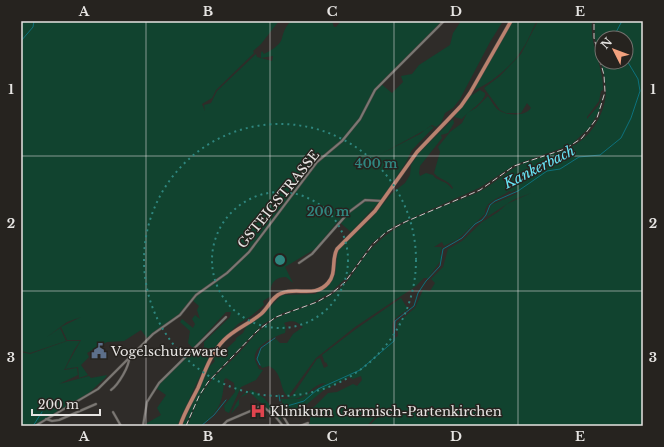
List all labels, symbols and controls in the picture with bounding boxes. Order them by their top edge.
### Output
text: A [78,3,90,20]
text: B [203,3,213,20]
text: C [327,3,338,20]
text: D [450,3,462,20]
text: E [575,3,585,20]
north arrow [594,30,634,70]
text: N [598,34,616,52]
text: 1 [8,81,14,98]
text: 1 [650,81,656,98]
water label: Kankerbach [499,141,578,193]
street label: GSTEIGSTRASSE [234,147,323,252]
text: 400 m [355,156,398,171]
text: 200 m [307,204,350,219]
text: 2 [7,215,15,232]
text: 2 [649,215,657,232]
centre of rings [273,253,287,267]
public building icon: Vogelschutzwarte [90,342,108,360]
place label: Vogelschutzwarte [110,343,227,360]
text: 3 [7,349,15,366]
text: 3 [649,349,657,366]
scale bar [32,391,100,417]
text: 200 m [38,397,79,412]
hospital icon: Klinikum Garmisch-Partenkirchen [249,402,267,420]
place label: Klinikum Garmisch-Partenkirchen [270,403,502,420]
text: A [78,428,90,445]
text: B [203,428,213,445]
text: C [327,428,338,445]
text: D [450,428,462,445]
text: E [575,428,585,445]

